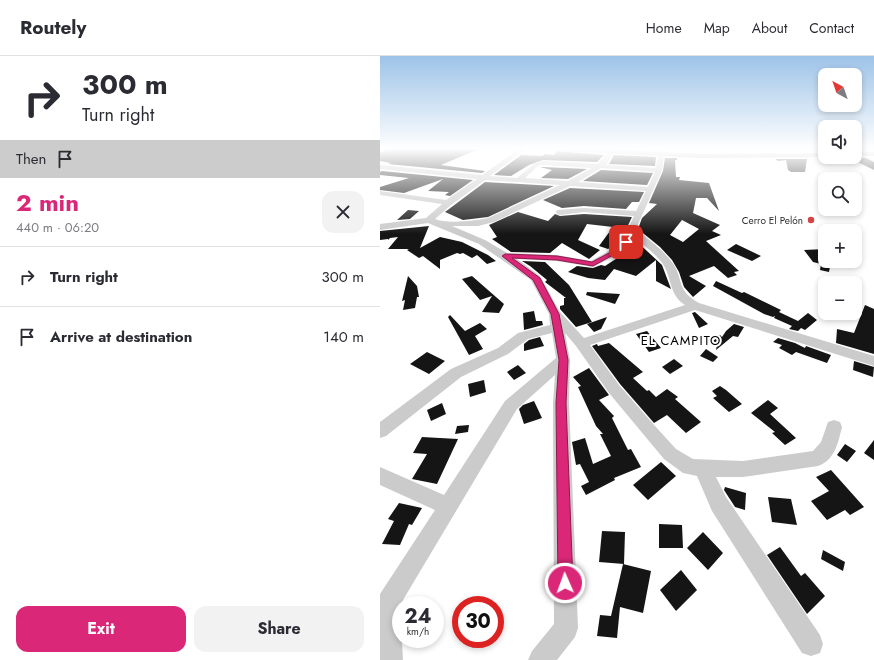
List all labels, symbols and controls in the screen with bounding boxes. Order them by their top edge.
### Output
text: Routely [20,14,86,41]
text: Home [646,18,682,38]
text: Map [704,18,730,38]
text: About [752,18,787,38]
text: Contact [809,18,854,38]
text: 300 m [82,64,168,105]
north arrow [818,68,862,112]
map controls [818,68,862,320]
icon: right [16,72,68,124]
text: Turn right [82,102,154,128]
button: sound [818,120,862,164]
text: Then [16,148,46,170]
icon: arrive [54,148,76,170]
button: search [818,172,862,216]
text: 2 min [16,185,79,220]
button: close [322,191,364,233]
place label: Cerro El Pelón [742,213,803,228]
marker: Cerro El Pelón [806,215,816,225]
text: 440 m · 06:20 [16,218,99,237]
button: + [818,224,862,268]
pin [609,225,643,259]
icon: arrive [615,231,637,253]
icon: right [16,266,38,288]
text: Turn right [50,266,118,288]
text: 300 m [322,266,364,288]
button: − [818,276,862,320]
icon: arrive [16,326,38,348]
text: Arrive at destination [50,326,192,348]
text: 140 m [323,326,364,348]
district label: EL CAMPITO [641,331,721,350]
position arrow [544,562,586,604]
speed limit sign: 30 [452,596,504,648]
text: 24 [404,602,432,631]
button: Exit [16,606,186,652]
button: Share [194,606,364,652]
text: km/h [407,624,429,639]

